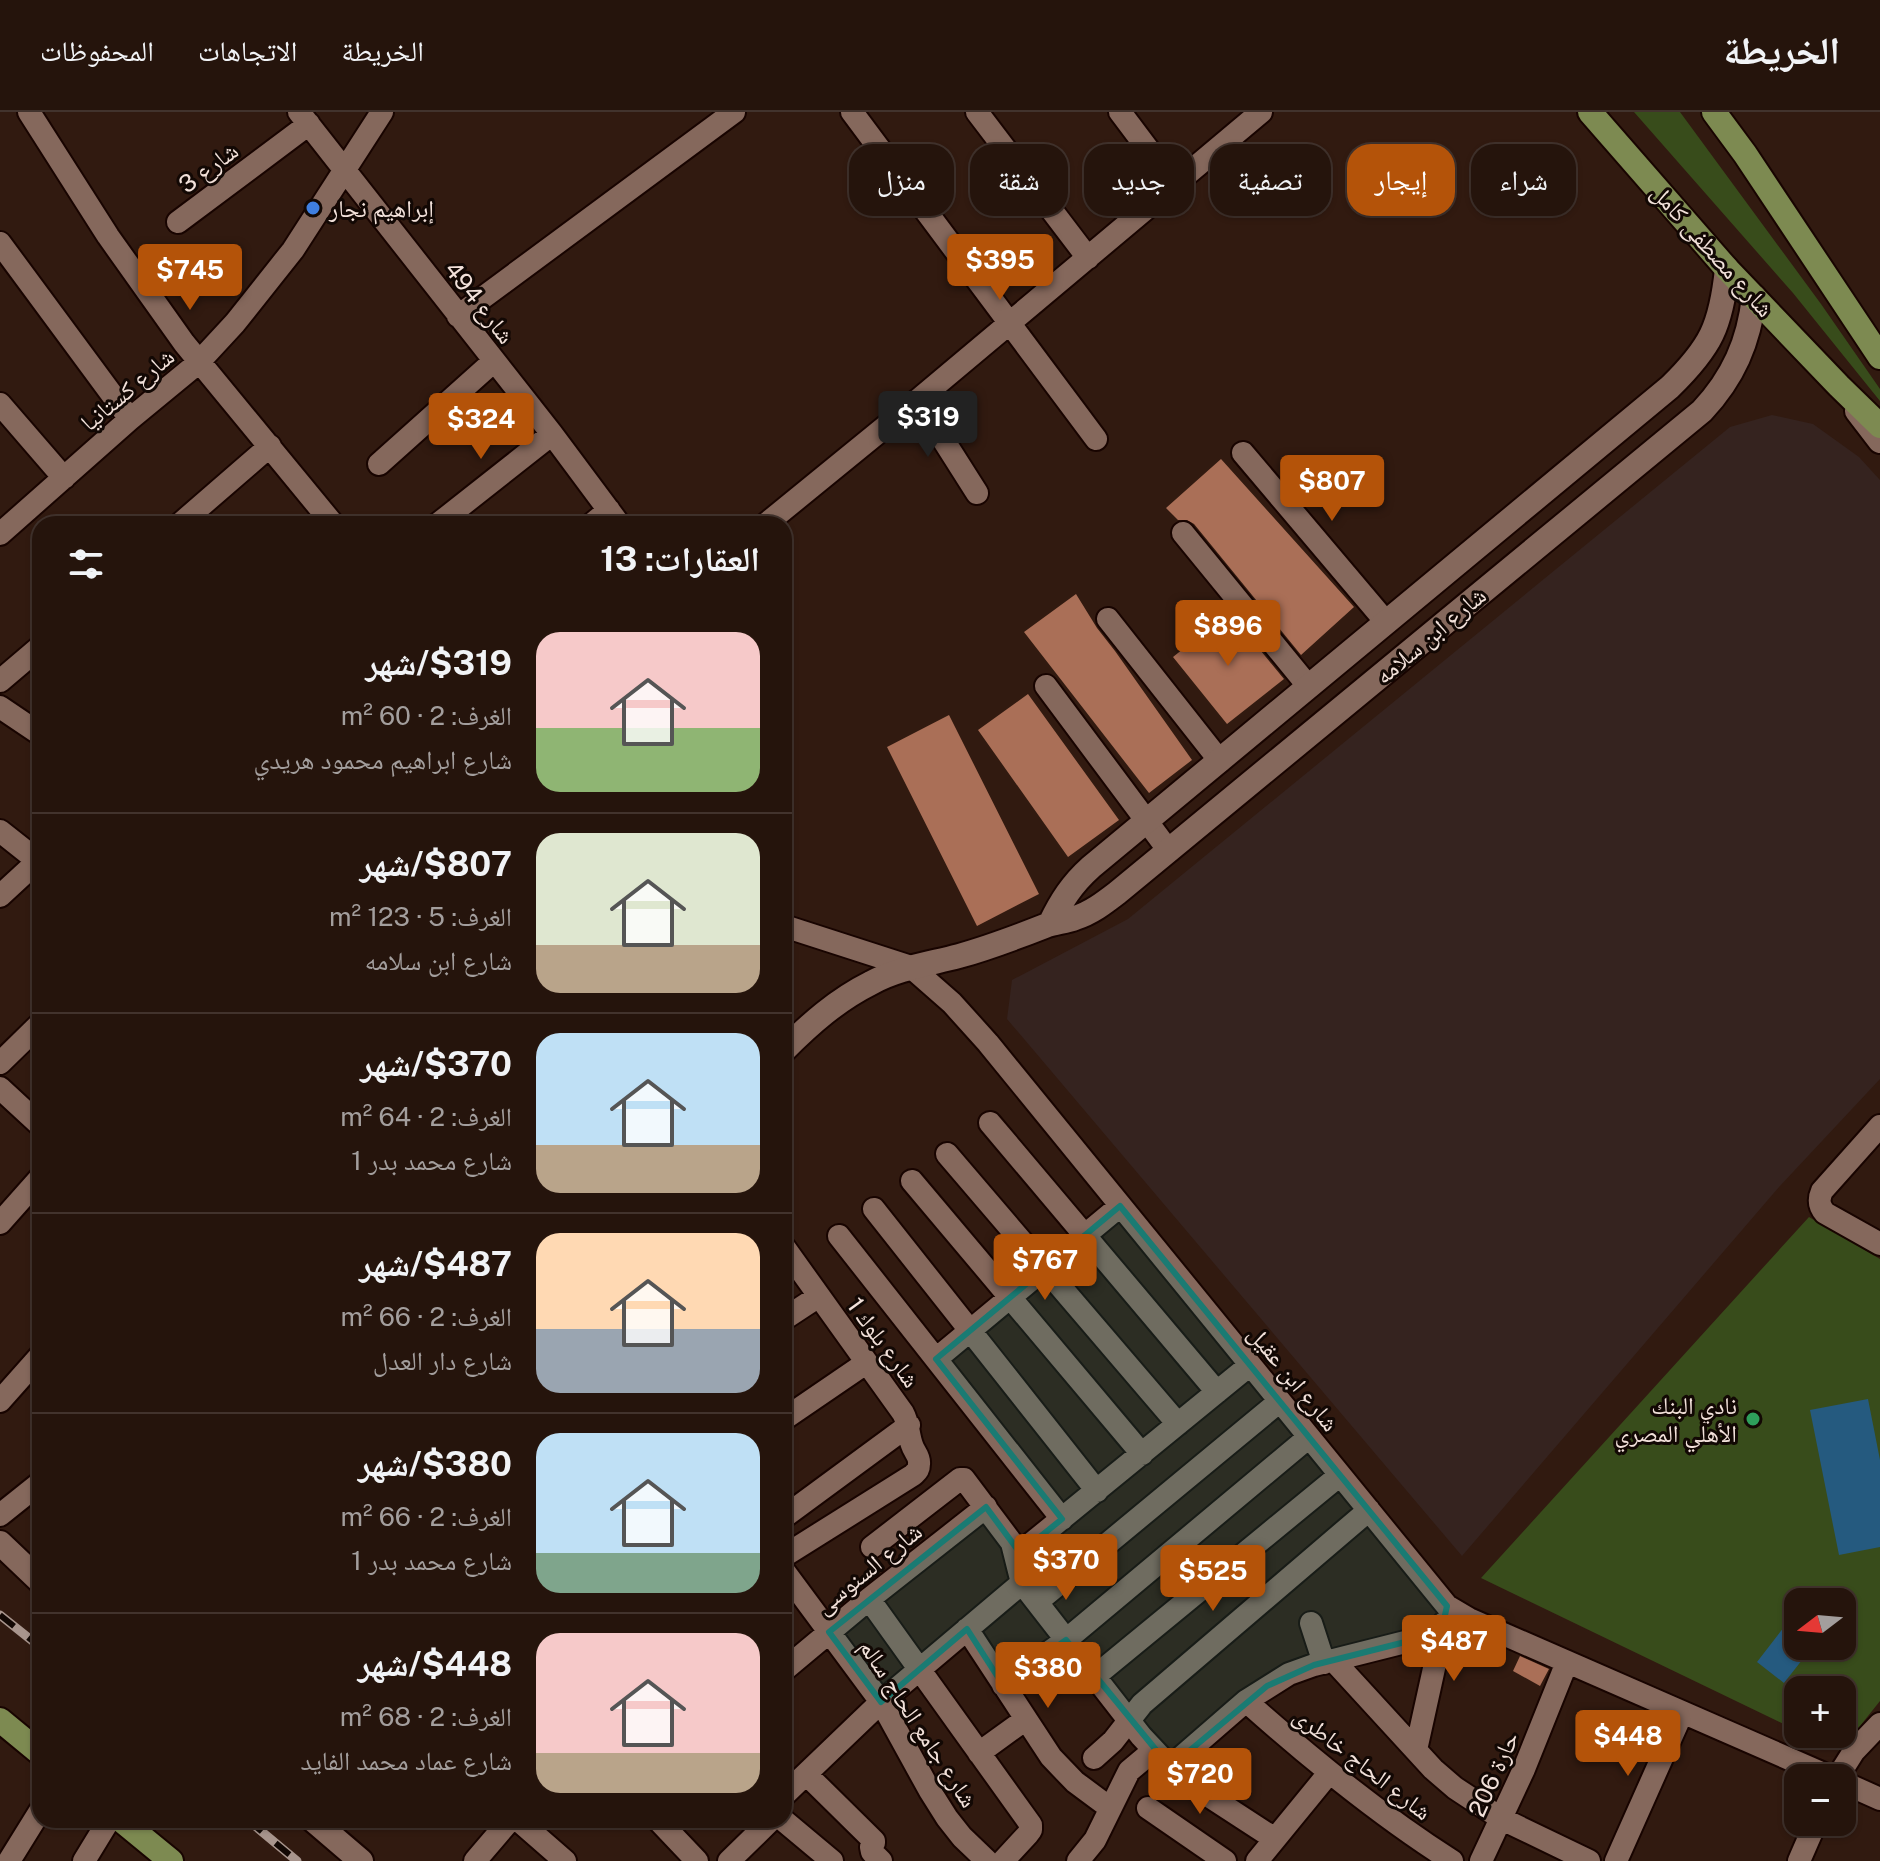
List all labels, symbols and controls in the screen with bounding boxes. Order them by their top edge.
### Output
text: الخريطة [1723,28,1840,73]
text: المحفوظات [40,34,154,67]
text: الاتجاهات [198,34,297,67]
text: الخريطة [341,34,424,67]
street label: شارع 3 [173,136,244,200]
chip: منزل [849,144,954,216]
chip: شقة [970,144,1068,216]
chip: جديد [1084,144,1194,216]
chip: تصفية [1210,144,1331,216]
chip: إيجار [1347,144,1455,216]
chip: شراء [1471,144,1576,216]
street label: شارع مصطفى كامل [1645,178,1780,323]
place label: إبراهيم نجار [328,194,434,225]
marker: إبراهيم نجار [304,199,322,217]
pin: $395 [953,234,1047,302]
pin: $745 [143,244,237,312]
text: $395 [965,244,1035,275]
text: $745 [156,254,224,285]
street label: شارع 494 [438,255,521,350]
street label: شارع كستانيا [75,342,181,438]
pin: $319 [881,391,975,459]
pin: $324 [434,393,528,461]
text: $319 [896,401,960,432]
text: $324 [447,403,515,434]
pin: $807 [1285,455,1379,523]
text: $807 [1298,465,1366,496]
text: العقارات: 13 [600,539,760,579]
icon: filters [64,542,108,586]
street label: شارع ابن سلامه [1369,581,1492,691]
pin: $896 [1181,600,1275,668]
text: $896 [1193,610,1263,641]
text: $319/شهر [366,643,512,683]
icon: home [600,664,696,760]
text: الغرف: 2 · 60 m² [341,700,512,731]
text: شارع ابراهيم محمود هريدي [253,744,512,775]
text: $807/شهر [360,844,512,884]
icon: home [600,865,696,961]
text: الغرف: 5 · 123 m² [329,901,512,932]
text: شارع ابن سلامه [365,945,512,976]
text: $370/شهر [360,1044,512,1084]
icon: home [600,1065,696,1161]
text: الغرف: 2 · 64 m² [340,1101,512,1132]
text: شارع محمد بدر 1 [351,1145,512,1176]
pin: $767 [998,1234,1092,1302]
text: $487/شهر [359,1244,512,1284]
text: $767 [1012,1244,1078,1275]
icon: home [600,1265,696,1361]
street label: شارع بلوك 1 [840,1292,926,1394]
text: الغرف: 2 · 66 m² [340,1301,512,1332]
street label: شارع ابن عقيل [1241,1320,1345,1438]
text: شارع دار العدل [373,1345,512,1376]
place label: نادي البنك الأهلي المصري [1615,1391,1737,1453]
marker: نادي البنك الأهلي المصري [1744,1410,1762,1428]
text: $380/شهر [358,1444,512,1484]
icon: home [600,1465,696,1561]
text: الغرف: 2 · 66 m² [340,1501,512,1532]
street label: شارع السنوسى [809,1517,928,1621]
pin: $370 [1019,1534,1113,1602]
text: $370 [1032,1544,1100,1575]
text: شارع محمد بدر 1 [351,1545,512,1576]
pin: $525 [1166,1545,1260,1613]
text: $525 [1178,1555,1248,1586]
north arrow [1784,1588,1856,1660]
map controls [1784,1588,1856,1836]
pin: $487 [1407,1615,1501,1683]
text: $487 [1420,1625,1488,1656]
street label: شارع جامع الحاج سالم [852,1634,984,1814]
pin: $380 [1001,1642,1095,1710]
text: $448/شهر [358,1644,512,1684]
text: $380 [1013,1652,1083,1683]
icon: home [600,1665,696,1761]
button: + [1784,1676,1856,1748]
text: الغرف: 2 · 68 m² [340,1701,512,1732]
street label: شارع الحاج خاطرى [1287,1701,1437,1827]
pin: $448 [1581,1710,1675,1778]
text: $448 [1593,1720,1663,1751]
street label: حارة 206 [1462,1727,1524,1821]
text: شارع عماد محمد الفايد [301,1745,512,1776]
pin: $720 [1153,1748,1247,1816]
text: $720 [1166,1758,1234,1789]
button: − [1784,1764,1856,1836]

